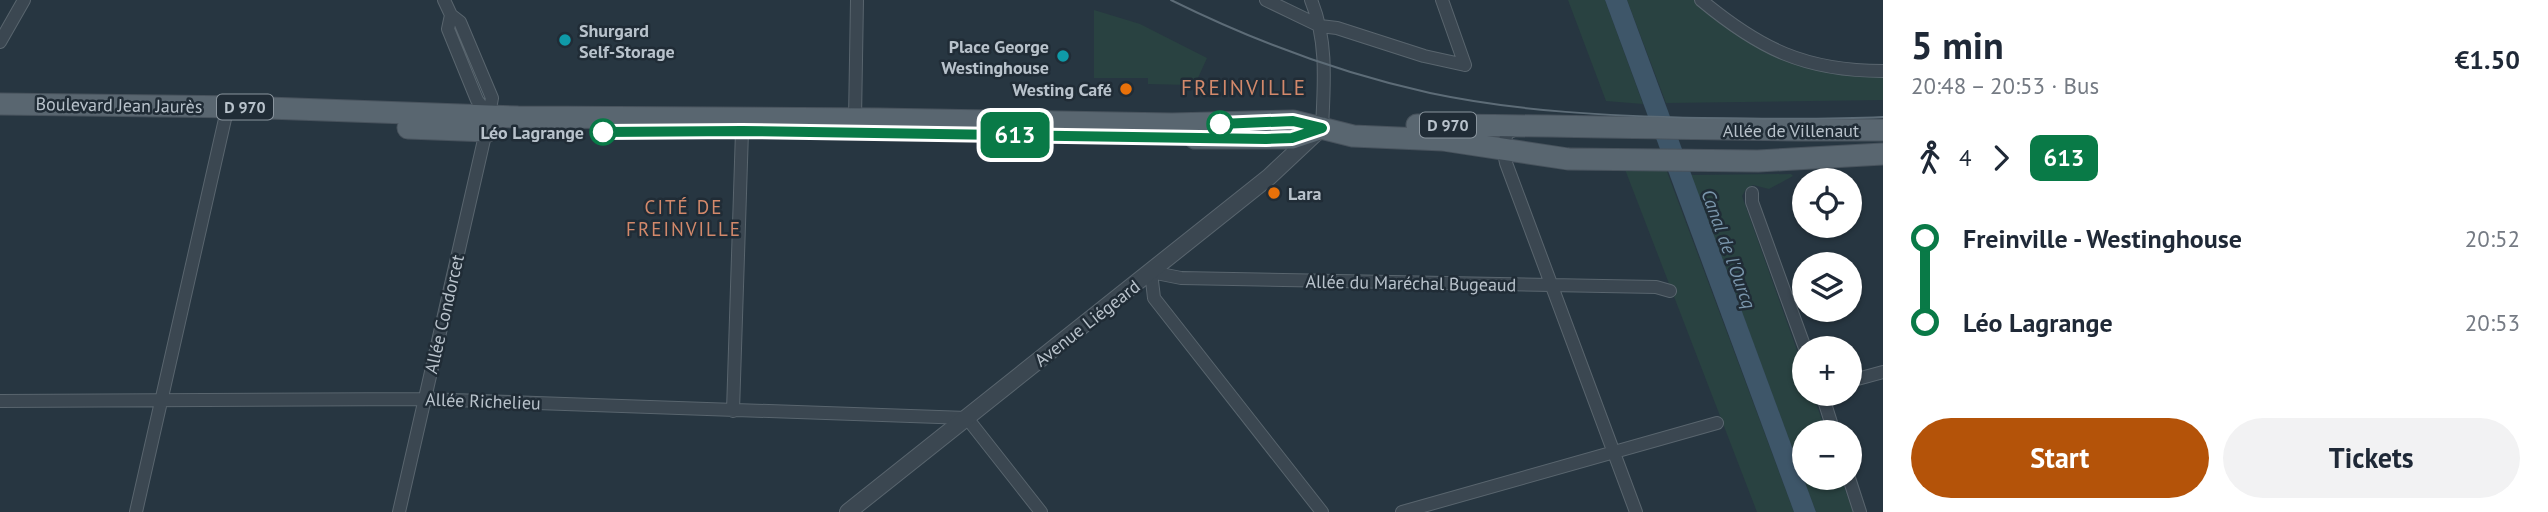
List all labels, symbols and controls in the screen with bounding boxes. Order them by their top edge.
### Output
place label: Shurgard Self-Storage [579,19,675,63]
text: 5 min [1911,20,2004,69]
marker: Shurgard Self-Storage [557,32,573,48]
place label: Place George Westinghouse [941,35,1049,79]
text: €1.50 [2455,43,2520,76]
marker: Place George Westinghouse [1055,48,1071,64]
text: 20:48 – 20:53 · Bus [1911,71,2099,100]
district label: FREINVILLE [1181,74,1307,101]
place label: Westing Café [1012,78,1112,101]
marker: Westing Café [1118,81,1134,97]
street label: Boulevard Jean Jaurès [35,92,203,118]
road number: D 970 [217,94,273,120]
unlabelled marker [1207,111,1233,137]
line badge: 613 [975,112,1055,158]
road number: D 970 [1420,113,1476,138]
marker: Léo Lagrange [590,119,616,145]
text: 613 [995,119,1035,150]
street label: Allée de Villenaut [1723,119,1859,142]
place label: Léo Lagrange [480,121,584,144]
icon: walk [1911,139,1949,177]
icon: forward [1982,139,2020,177]
text: 613 [2044,142,2084,173]
text: 4 [1959,143,1972,172]
map controls [1792,168,1862,490]
button: locate [1792,168,1862,238]
place label: Lara [1288,182,1321,205]
marker: Lara [1266,185,1282,201]
water label: Canal de l'Ourcq [1696,186,1762,312]
district label: CITÉ DE FREINVILLE [626,195,742,241]
text: Freinville - Westinghouse [1963,222,2242,255]
text: 20:52 [2465,224,2520,253]
street label: Allée Condorcet [419,252,469,376]
button: layers [1792,252,1862,322]
street label: Allée du Maréchal Bugeaud [1305,270,1517,296]
street label: Avenue Liégeard [1030,275,1144,371]
text: Léo Lagrange [1963,306,2113,339]
text: 20:53 [2465,308,2520,337]
button: + [1792,336,1862,406]
street label: Allée Richelieu [425,387,541,415]
button: Start [1911,418,2209,498]
button: Tickets [2223,418,2520,498]
button: − [1792,420,1862,490]

